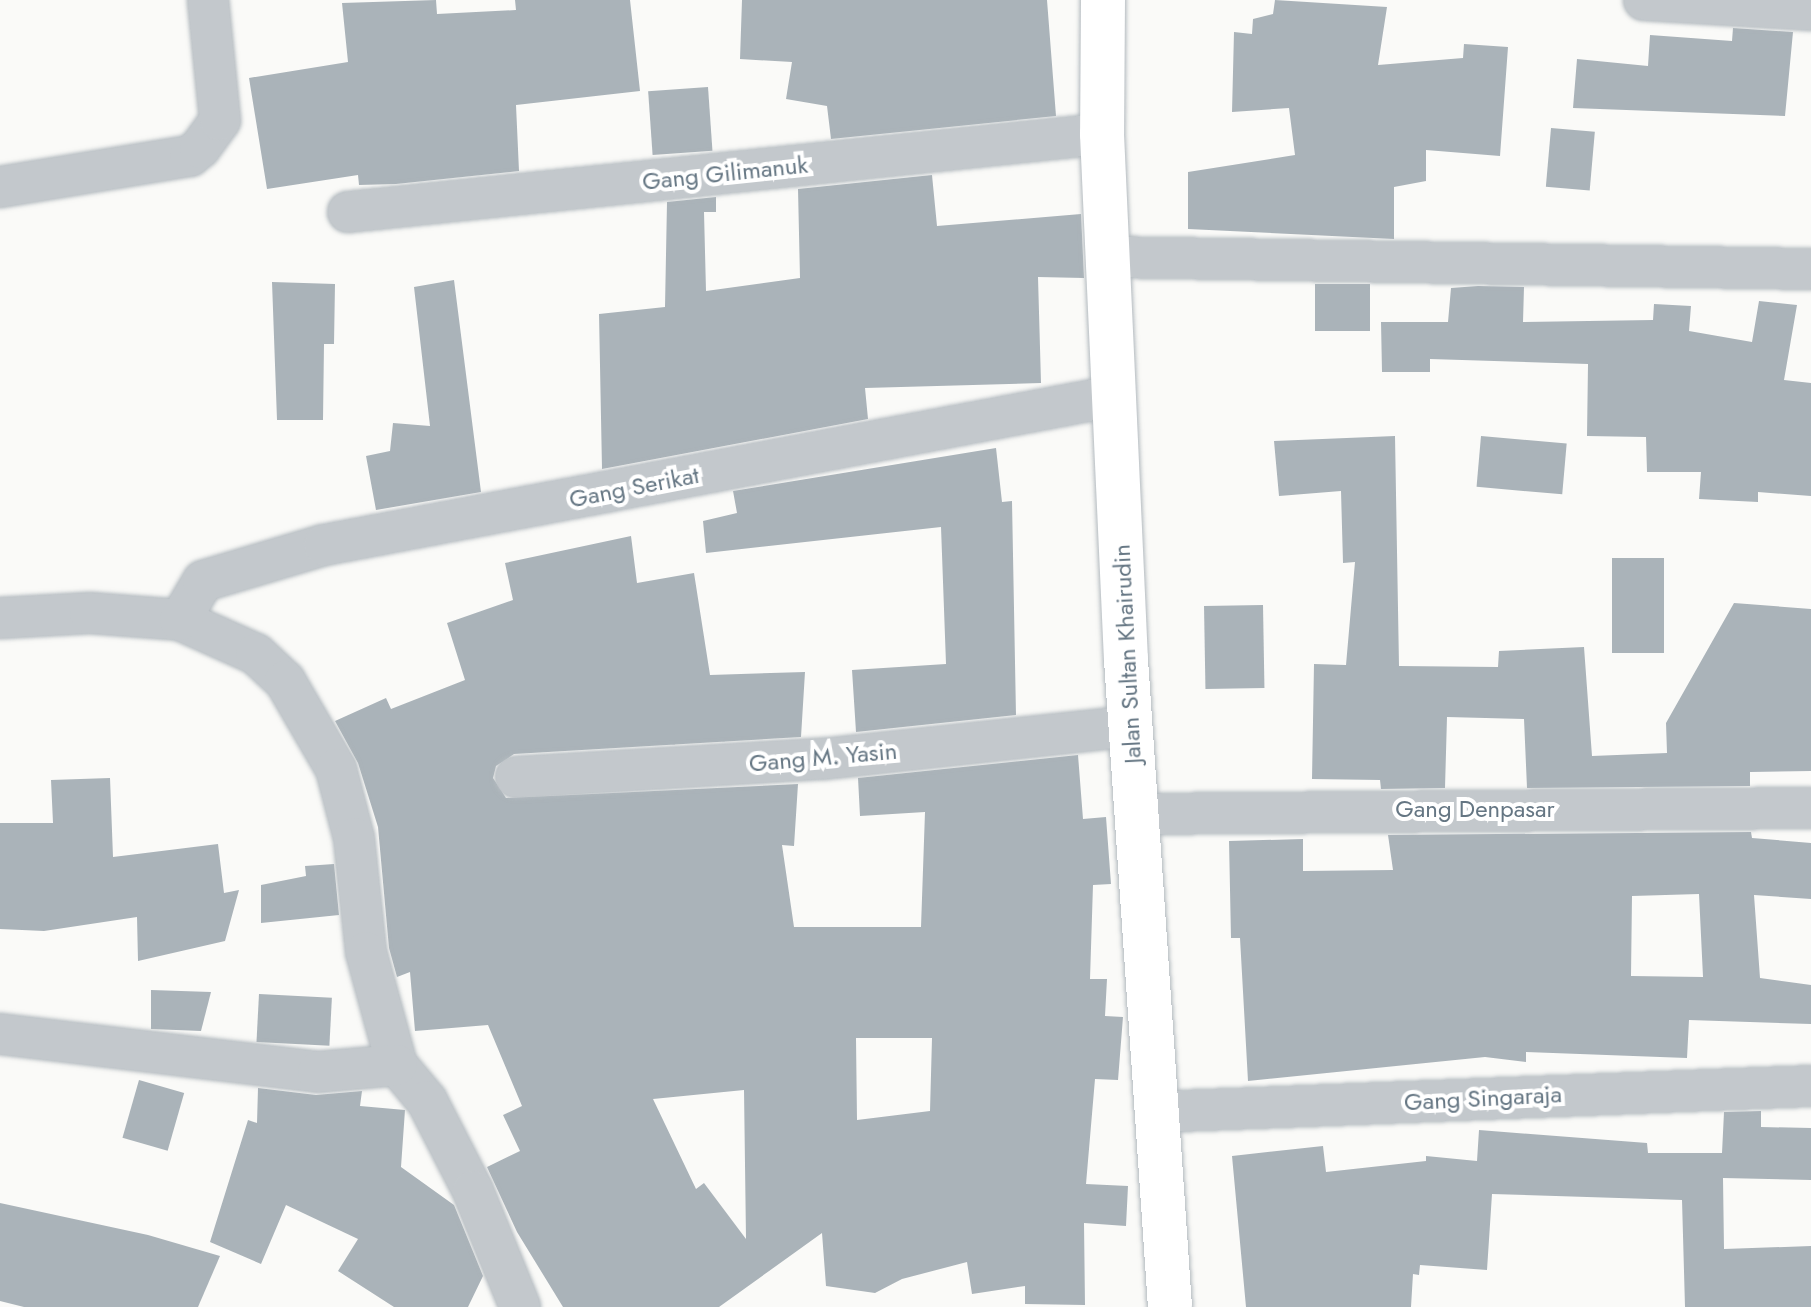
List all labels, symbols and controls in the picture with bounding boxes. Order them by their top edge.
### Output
street label: Gang Gilimanuk [641,150,809,196]
street label: Gang Serikat [567,460,701,514]
street label: Jalan Sultan Khairudin [1107,543,1147,765]
street label: Gang M. Yasin [748,736,898,778]
street label: Gang Denpasar [1395,795,1555,823]
street label: Gang Singaraja [1403,1079,1563,1117]

